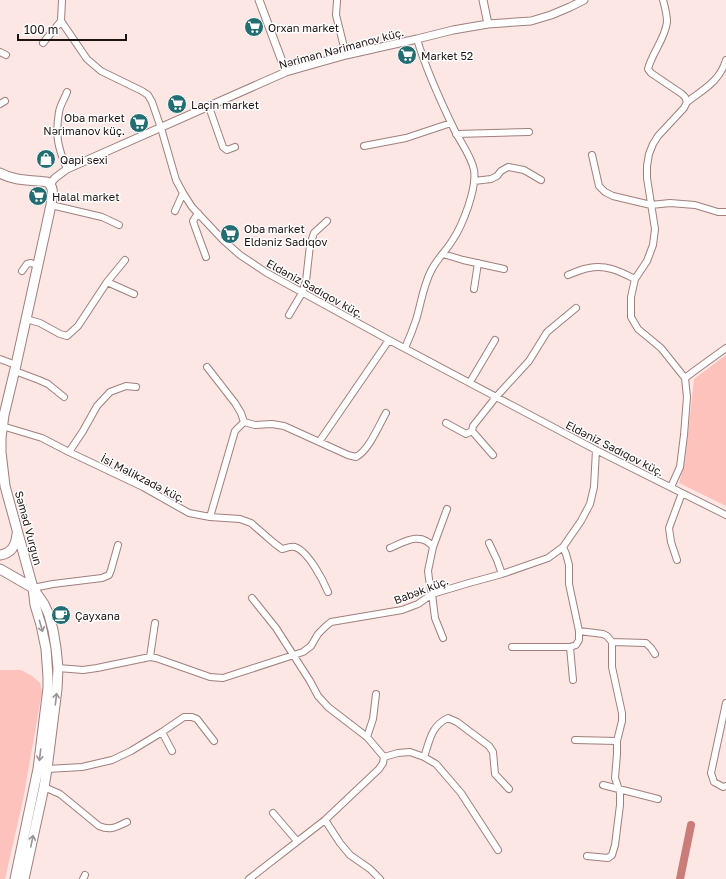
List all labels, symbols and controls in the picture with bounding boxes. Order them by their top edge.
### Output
scale bar [18,16,126,42]
supermarket icon: Orxan market [243,16,265,38]
place label: Orxan market [268,21,339,34]
text: 100 m [24,22,58,37]
street label: Nəriman Nərimanov küç. [277,25,405,71]
supermarket icon: Market 52 [396,44,418,66]
place label: Market 52 [421,49,473,62]
supermarket icon: Laçin market [166,93,188,115]
place label: Laçin market [191,98,259,111]
place label: Oba market Nərimanov küç. [43,111,125,137]
supermarket icon: Oba market Nərimanov küç. [128,112,150,134]
shop icon: Qapi sexi [35,148,57,170]
place label: Qapi sexi [60,153,108,166]
supermarket icon: Halal market [27,185,49,207]
place label: Halal market [52,190,120,203]
place label: Oba market Eldəniz Sadıqov [244,222,327,248]
supermarket icon: Oba market Eldəniz Sadıqov [219,223,241,245]
street label: Eldəniz Sadıqov küç. [265,256,365,320]
street label: Eldəniz Sadıqov küç. [564,418,666,478]
street label: İsi Məlikzadə küç. [99,451,187,505]
street label: Səməd Vurğun [13,489,45,567]
street label: Babək küç. [392,574,450,606]
cafe icon: Çayxana [50,604,72,626]
place label: Çayxana [75,609,120,622]
one-way arrow [38,619,45,632]
one-way arrow [52,693,60,706]
one-way arrow [36,748,44,761]
one-way arrow [29,835,37,848]

